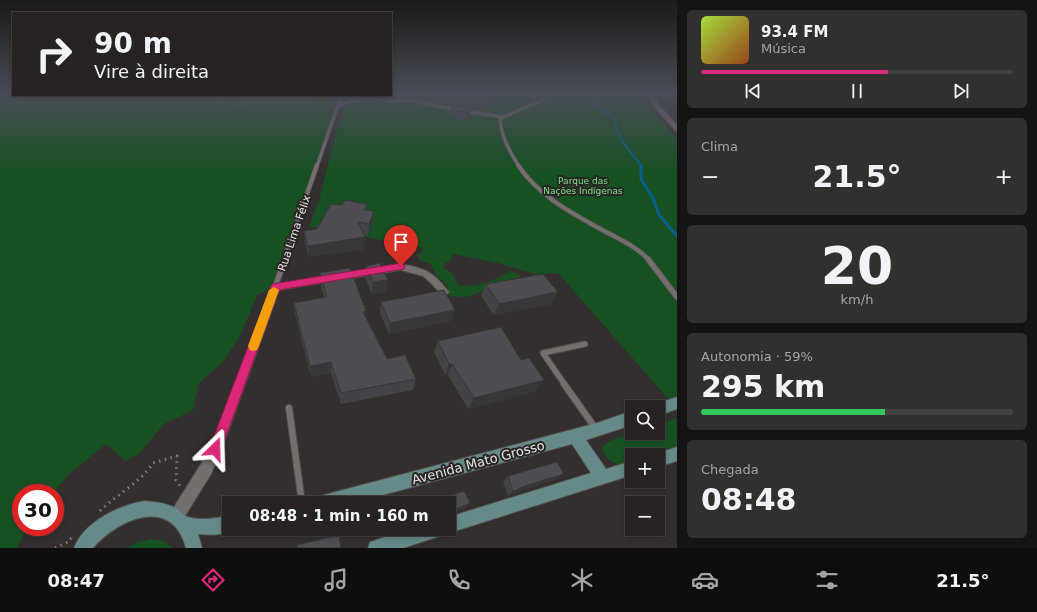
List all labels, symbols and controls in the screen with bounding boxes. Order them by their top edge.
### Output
text: 93.4 FM [761,23,828,41]
text: 90 m [94,27,172,60]
icon: right [28,28,80,80]
text: Música [761,41,806,56]
text: Vire à direita [94,61,209,82]
icon: previous [742,80,764,102]
icon: pause [846,80,868,102]
icon: next [950,80,972,102]
text: Clima [701,139,738,154]
text: 21.5° [812,159,902,194]
text: − [701,164,719,189]
text: + [995,164,1013,189]
park label: Parque das Nações Indígenas [543,176,623,196]
street label: Rua Lima Félix [275,193,314,273]
pin [384,225,418,266]
icon: arrive [390,231,412,253]
text: 20 [821,236,893,296]
text: km/h [841,292,873,307]
text: Autonomia · 59% [701,349,813,364]
text: 295 km [701,369,825,404]
map controls [625,400,665,536]
button: search [625,400,665,440]
position arrow [194,428,236,470]
street label: Avenida Mato Grosso [410,438,546,487]
button: + [625,448,665,488]
text: Chegada [701,462,759,477]
text: 08:48 [701,482,797,517]
speed limit sign: 30 [12,484,64,536]
button: − [625,496,665,536]
text: 08:48 · 1 min · 160 m [249,507,429,525]
icon: directions [199,566,227,594]
icon: music [322,566,350,594]
icon: phone [445,566,473,594]
icon: climate [568,566,596,594]
icon: car [691,566,719,594]
icon: filters [813,566,841,594]
text: 08:47 [47,570,105,591]
text: 21.5° [936,570,990,591]

